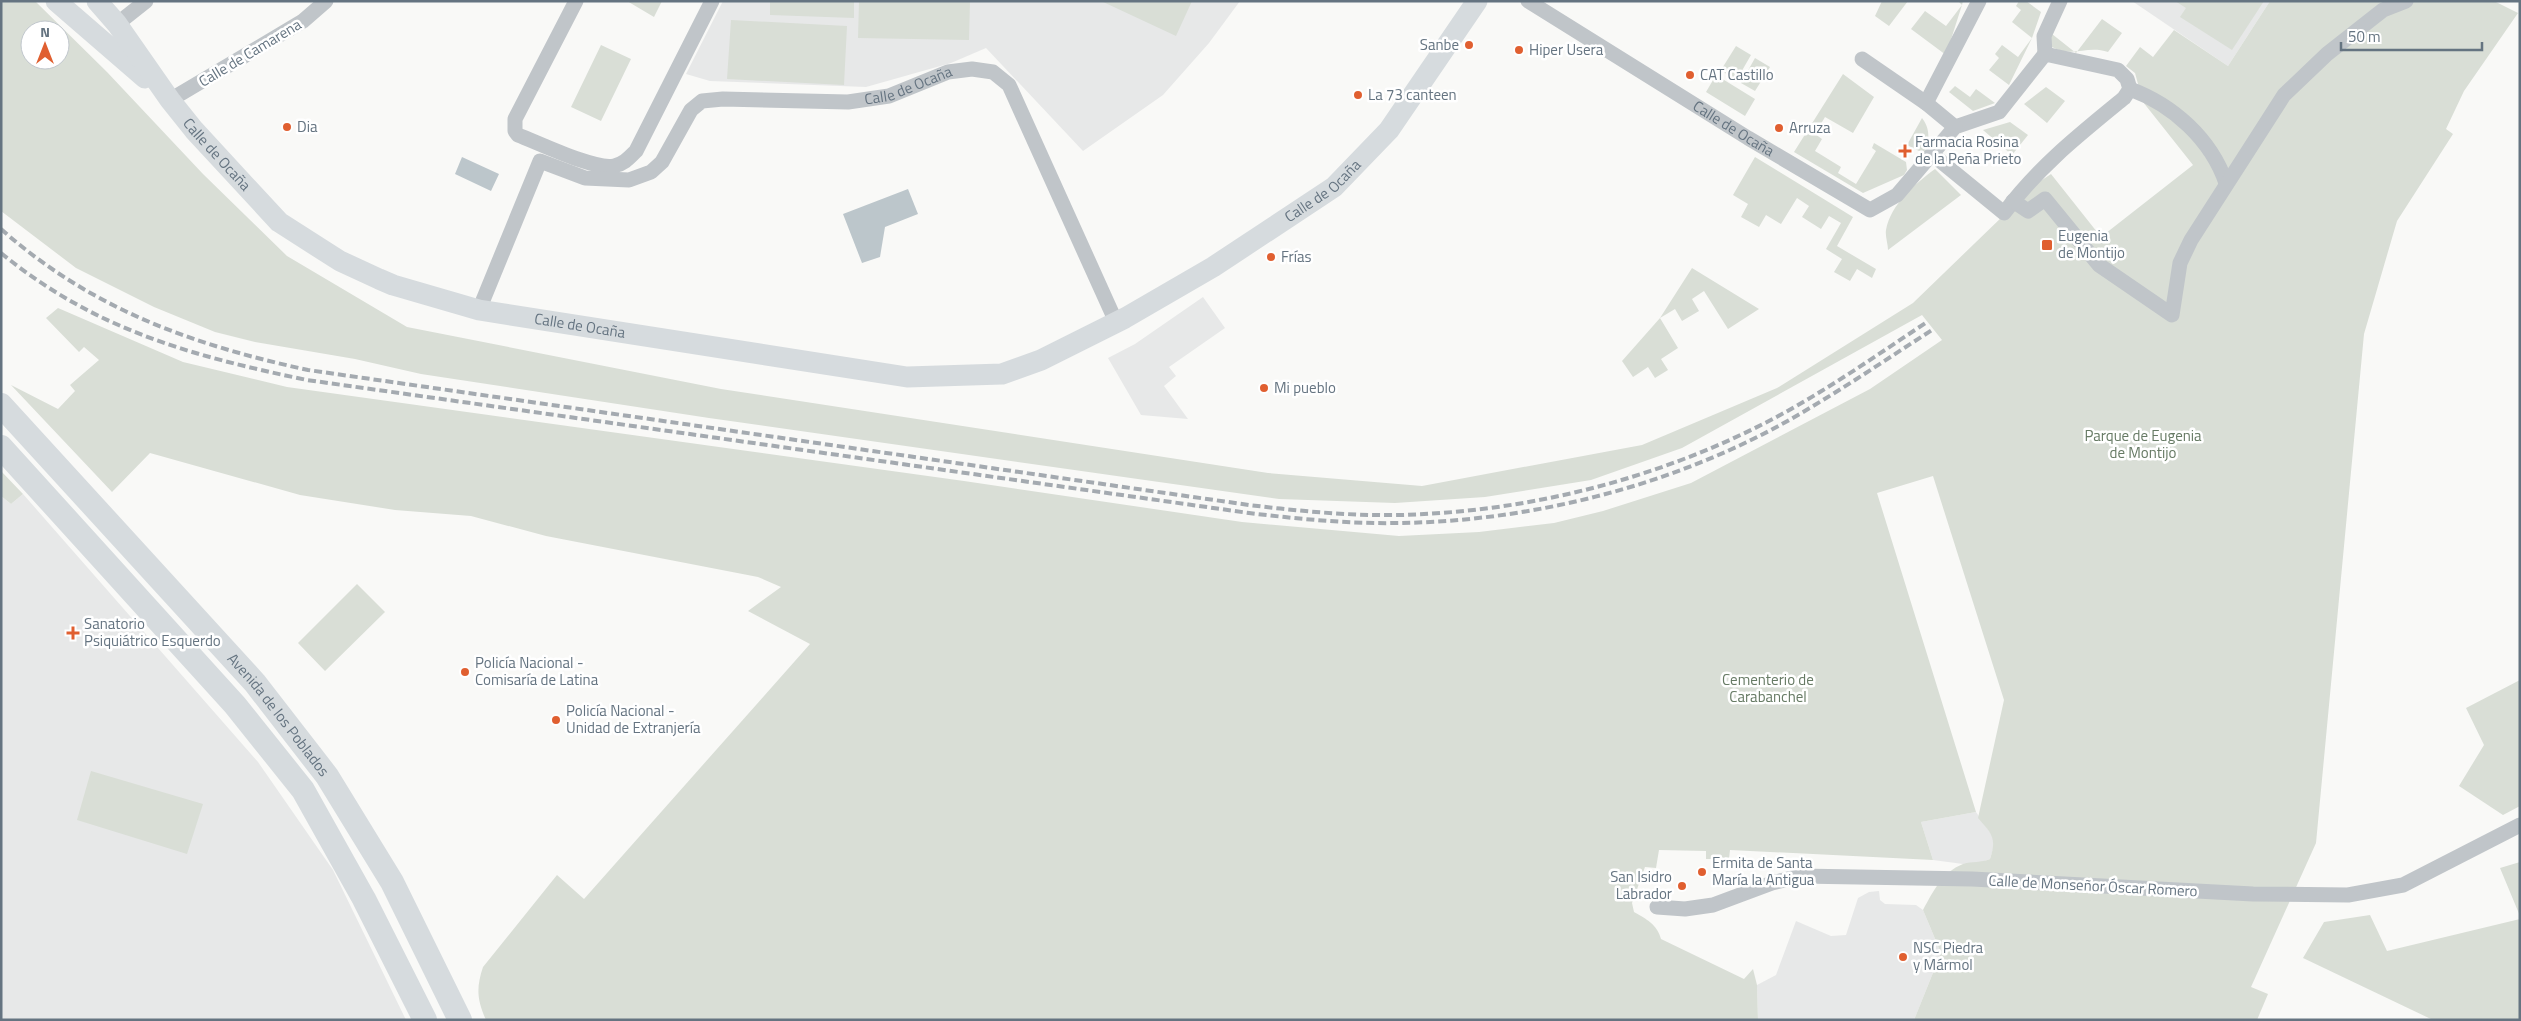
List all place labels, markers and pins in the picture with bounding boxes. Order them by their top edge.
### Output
place label: Sanbe [1420,33,1459,56]
place label: Hiper Usera [1529,38,1604,61]
marker: Sanbe [1463,39,1475,51]
marker: Hiper Usera [1513,44,1525,56]
place label: CAT Castillo [1700,63,1774,86]
marker: CAT Castillo [1684,69,1696,81]
place label: La 73 canteen [1368,83,1457,106]
marker: La 73 canteen [1352,89,1364,101]
place label: Dia [297,115,318,138]
place label: Arruza [1789,116,1831,139]
marker: Dia [281,121,293,133]
marker: Arruza [1773,122,1785,134]
place label: Farmacia Rosina de la Peña Prieto [1915,130,2022,170]
marker: Farmacia Rosina de la Peña Prieto [1899,145,1911,157]
place label: Eugenia de Montijo [2058,224,2125,264]
marker: Eugenia de Montijo [2040,238,2054,252]
place label: Frías [1281,245,1312,268]
marker: Frías [1265,251,1277,263]
place label: Mi pueblo [1274,376,1336,399]
marker: Mi pueblo [1258,382,1270,394]
place label: Sanatorio Psiquiátrico Esquerdo [84,612,221,652]
marker: Sanatorio Psiquiátrico Esquerdo [66,626,80,640]
place label: Policía Nacional - Comisaría de Latina [475,651,599,691]
marker: Policía Nacional - Comisaría de Latina [459,666,471,678]
place label: Policía Nacional - Unidad de Extranjería [566,699,701,739]
marker: Policía Nacional - Unidad de Extranjería [550,714,562,726]
place label: Ermita de Santa María la Antigua [1712,851,1815,891]
place label: San Isidro Labrador [1610,865,1672,905]
marker: Ermita de Santa María la Antigua [1696,866,1708,878]
marker: San Isidro Labrador [1676,880,1688,892]
place label: NSC Piedra y Mármol [1913,936,1984,976]
marker: NSC Piedra y Mármol [1897,951,1909,963]

